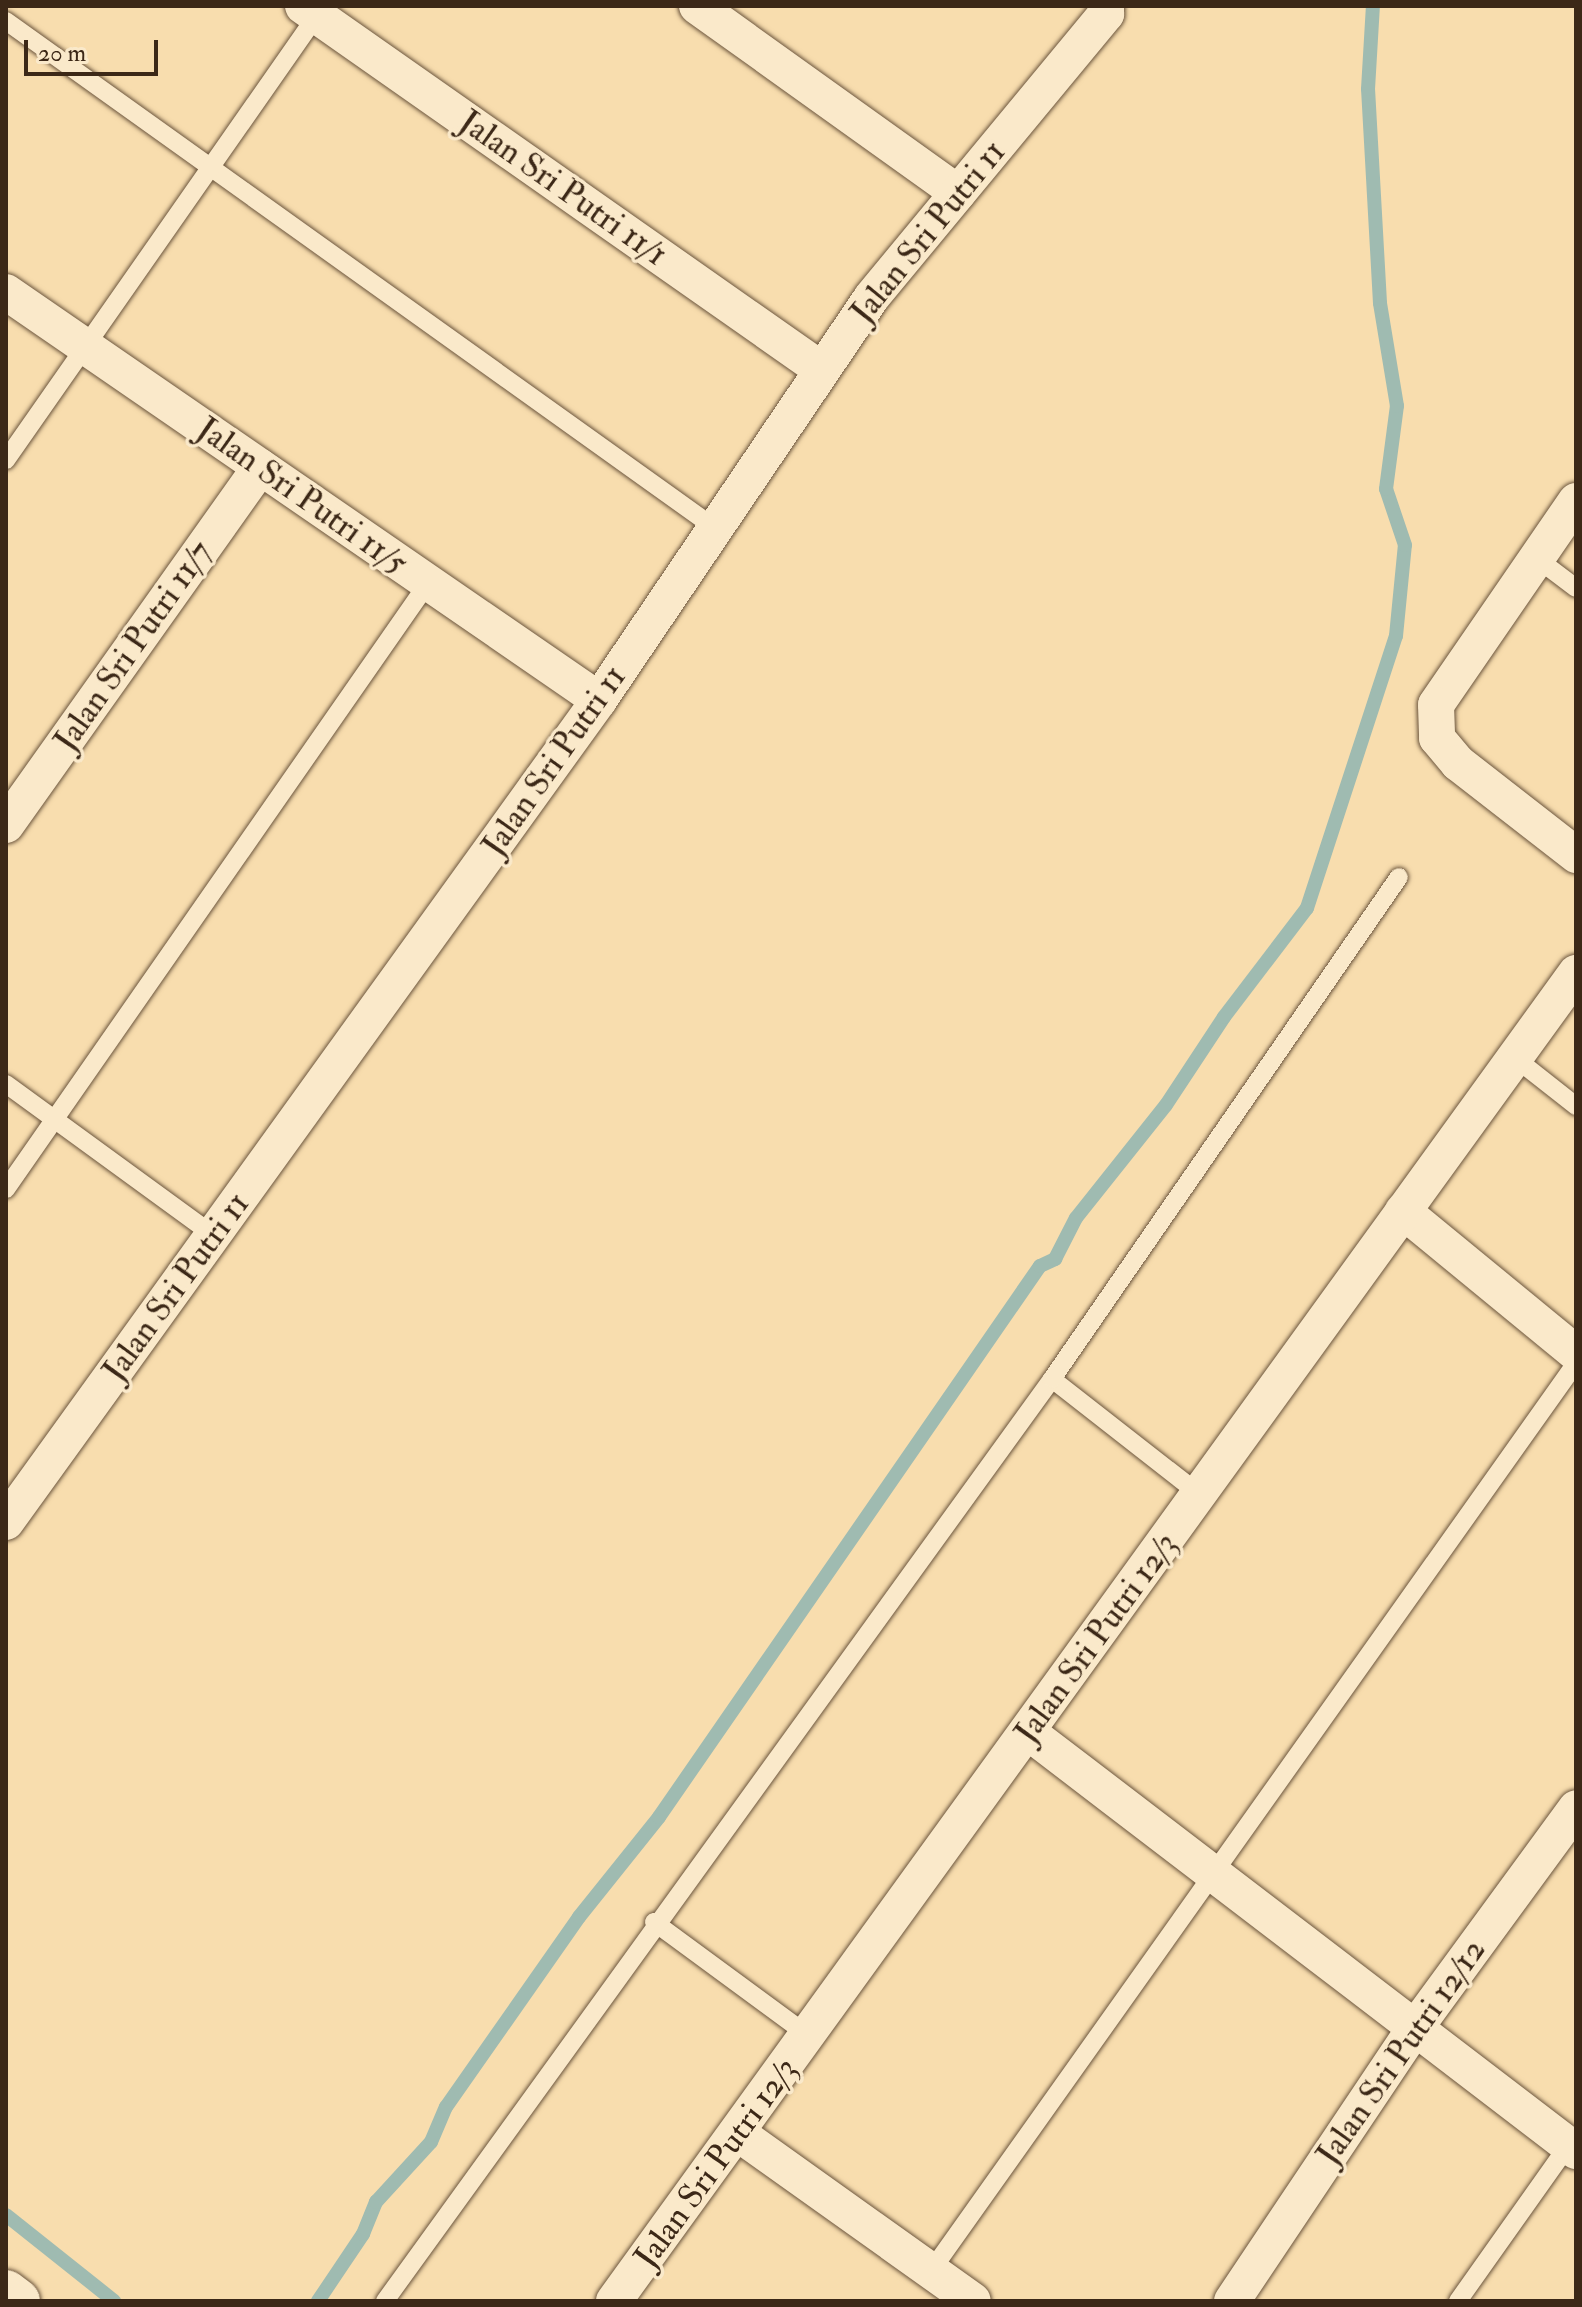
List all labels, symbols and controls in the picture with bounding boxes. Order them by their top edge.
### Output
scale bar [28,24,162,74]
text: 20 m [38,38,86,69]
street label: Jalan Sri Putri 11/1 [451,101,675,275]
street label: Jalan Sri Putri 11 [842,132,1014,332]
street label: Jalan Sri Putri 11/5 [189,408,415,584]
street label: Jalan Sri Putri 11/7 [45,533,221,759]
street label: Jalan Sri Putri 11 [473,658,635,864]
street label: Jalan Sri Putri 11 [94,1185,258,1389]
street label: Jalan Sri Putri 12/3 [1006,1525,1186,1751]
street label: Jalan Sri Putri 12/12 [1308,1931,1494,2173]
street label: Jalan Sri Putri 12/3 [626,2050,806,2276]

